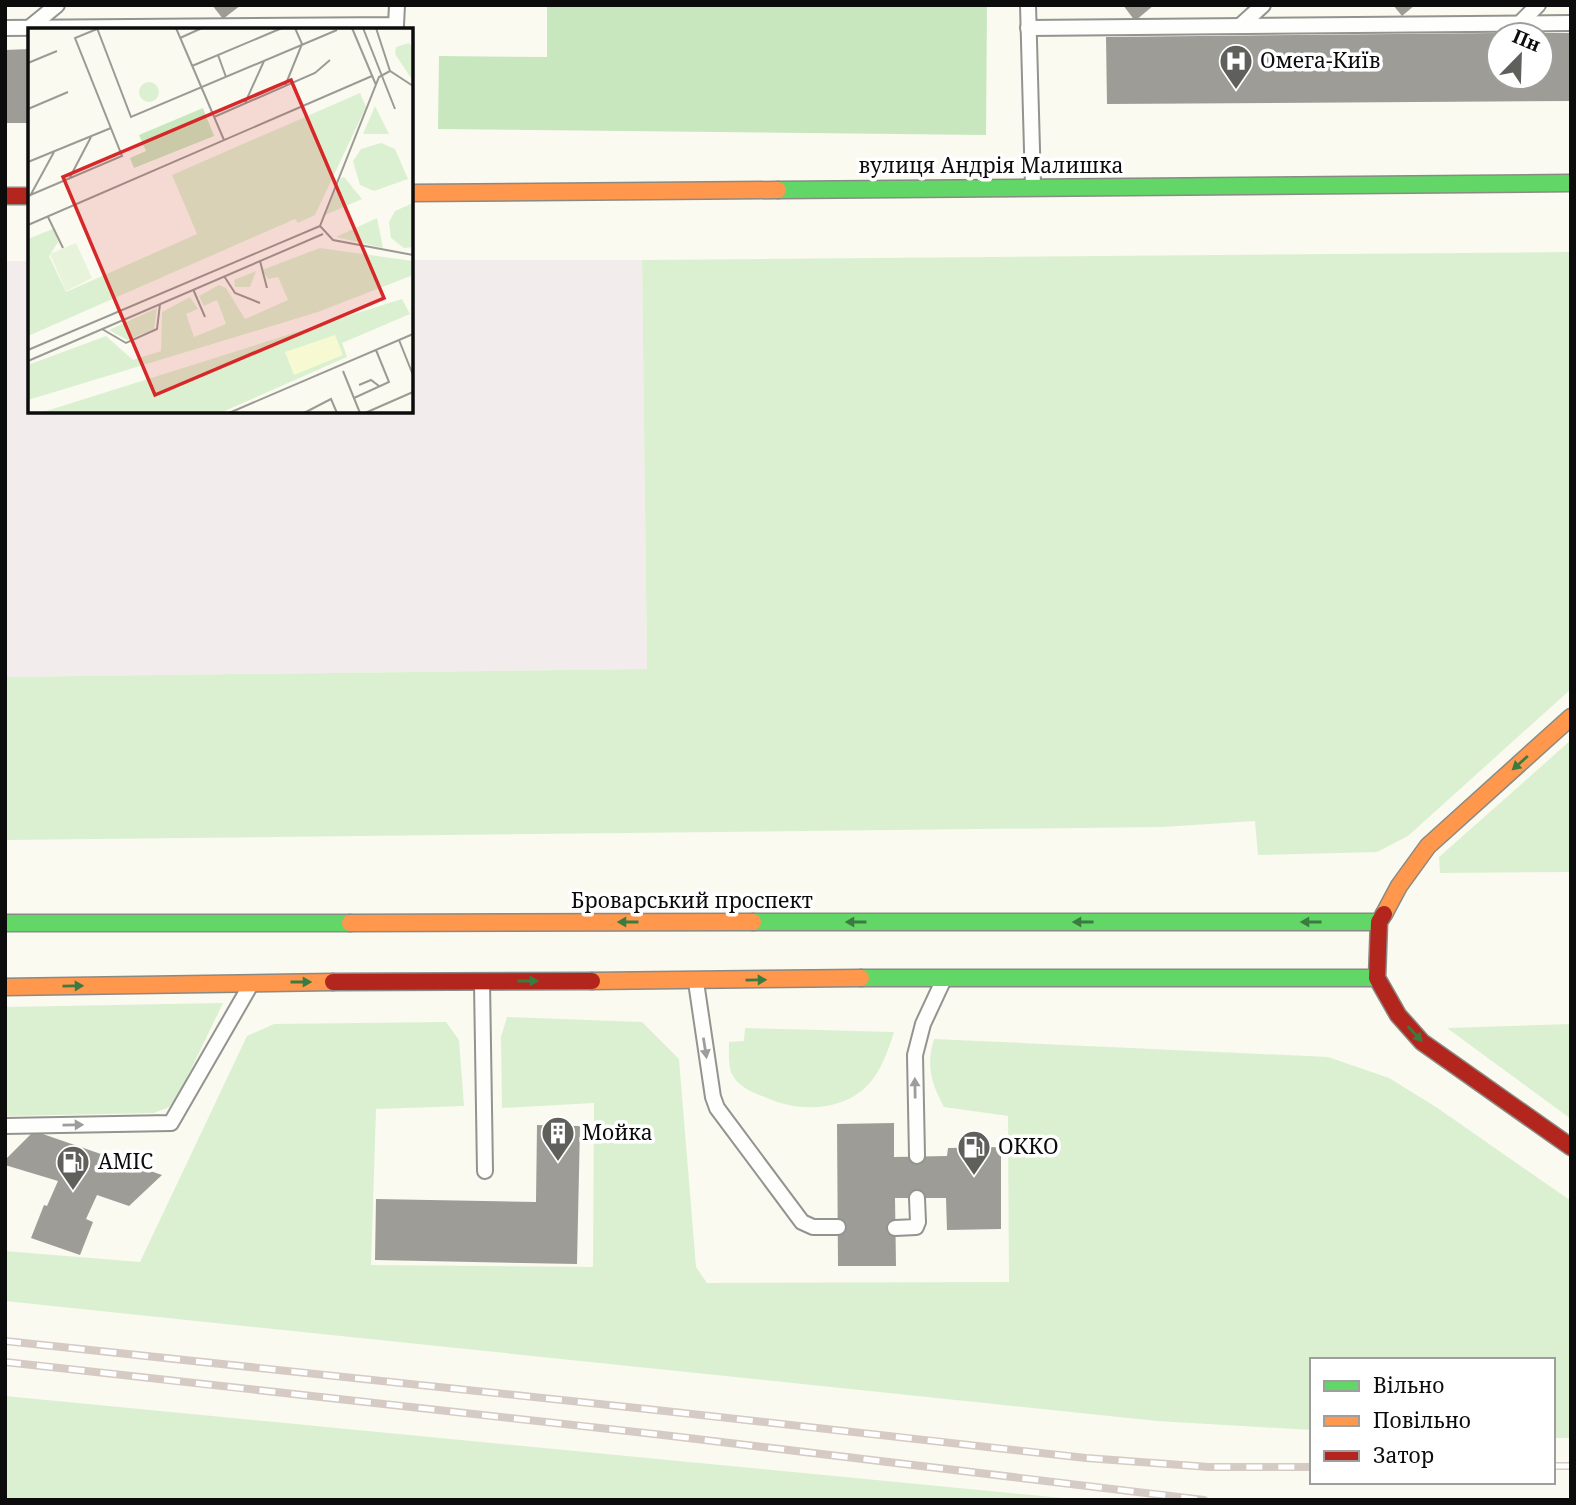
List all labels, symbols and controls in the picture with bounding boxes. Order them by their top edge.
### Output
north arrow [1485,21,1555,91]
text: Пн [1509,23,1545,58]
inset map [28,28,413,413]
hospital icon: Омега-Київ [1217,42,1255,91]
place label: Омега-Київ [1260,46,1380,74]
street label: вулиця Андрія Малишка [858,151,1124,179]
one-way arrow [1511,755,1529,771]
street label: Броварський проспект [571,886,813,914]
one-way arrow [617,916,639,928]
one-way arrow [844,916,866,928]
one-way arrow [1072,916,1094,928]
one-way arrow [1299,916,1321,928]
one-way arrow [745,974,767,985]
one-way arrow [518,975,540,987]
one-way arrow [290,976,312,988]
one-way arrow [63,980,85,991]
one-way arrow [1407,1025,1423,1042]
one-way arrow [700,1037,711,1059]
one-way arrow [909,1077,921,1099]
building icon: Мойка [539,1114,577,1163]
place label: Мойка [582,1118,653,1146]
one-way arrow [63,1119,85,1131]
fuel station icon: ОККО [955,1128,993,1177]
place label: ОККО [998,1132,1059,1160]
fuel station icon: AMIC [54,1143,92,1192]
place label: AMIC [98,1147,153,1175]
legend [1310,1358,1555,1484]
text: Вільно [1373,1371,1444,1399]
text: Повільно [1373,1406,1471,1434]
text: Затор [1373,1441,1434,1469]

